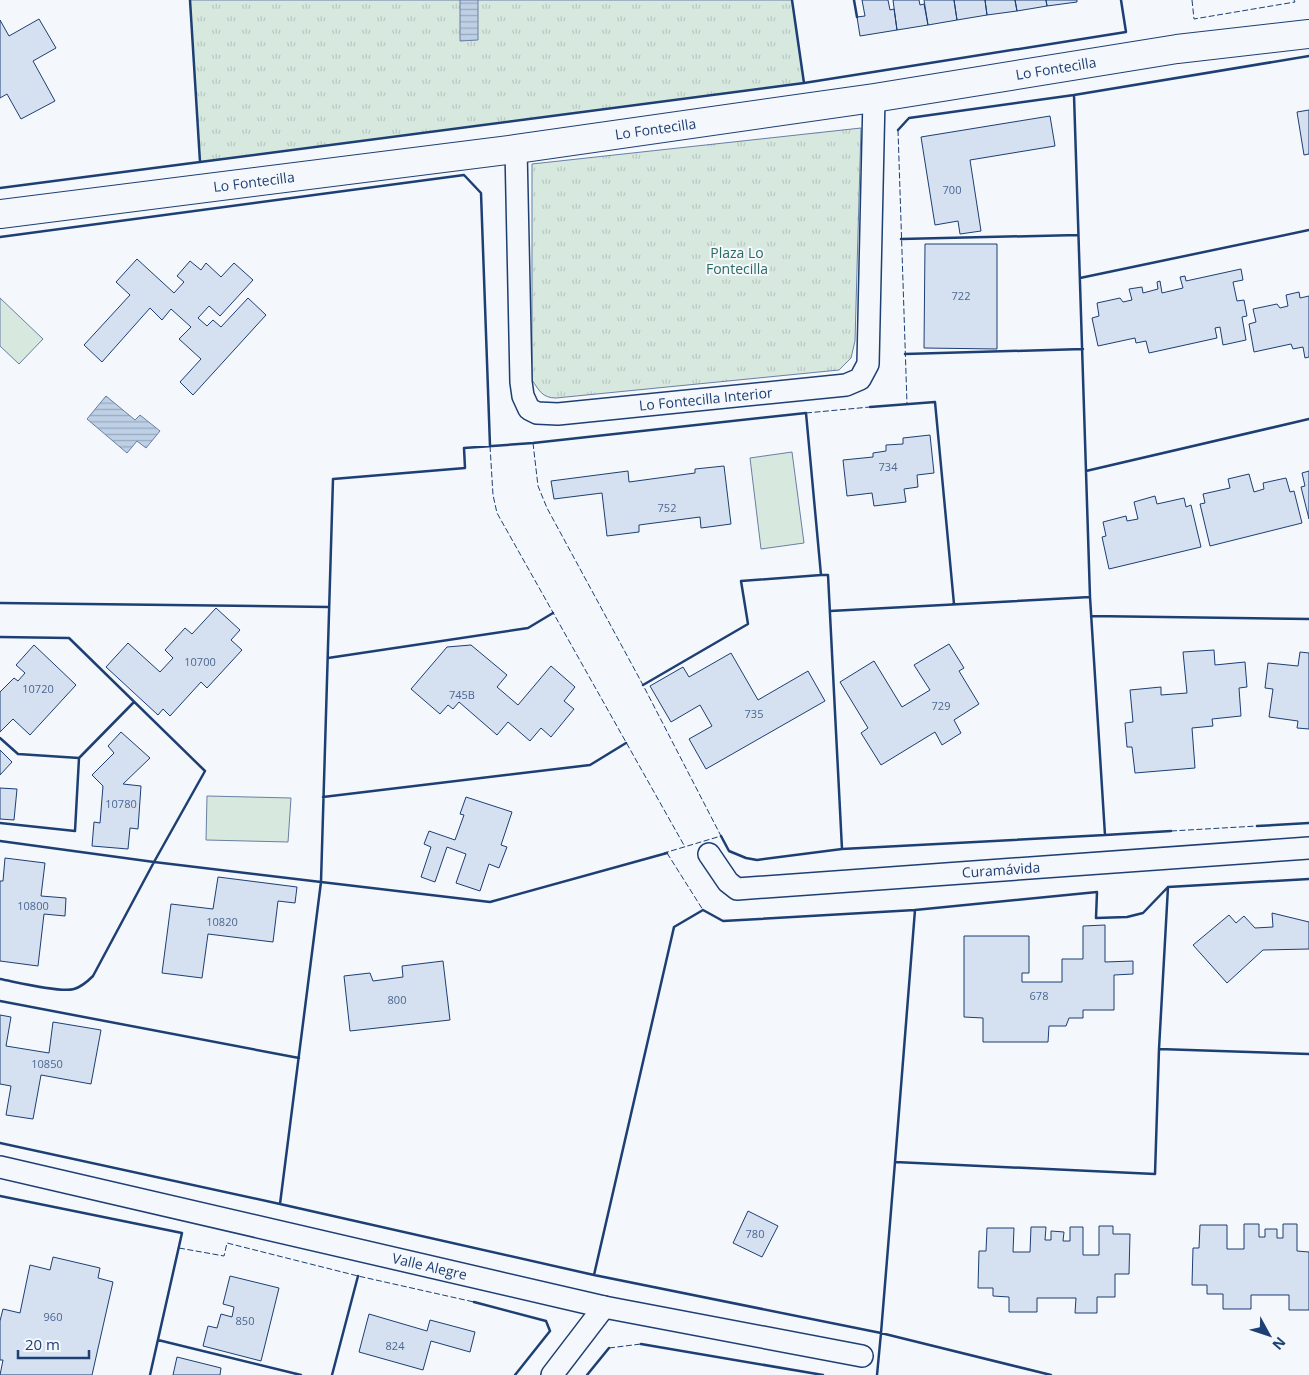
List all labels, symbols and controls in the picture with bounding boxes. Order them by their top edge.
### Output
street label: Lo Fontecilla [1014,52,1098,84]
street label: Lo Fontecilla [614,113,697,144]
street label: Lo Fontecilla [212,167,296,196]
house number: 700 [943,182,961,197]
park label: Plaza Lo Fontecilla [706,243,768,278]
house number: 722 [952,288,970,303]
street label: Lo Fontecilla Interior [638,382,774,415]
house number: 734 [879,459,898,474]
house number: 752 [658,500,676,515]
house number: 10700 [184,654,216,669]
house number: 10720 [22,681,54,696]
house number: 745B [449,687,475,702]
house number: 729 [932,698,950,713]
house number: 735 [745,706,763,721]
house number: 10780 [105,796,137,811]
street label: Curamávida [961,857,1041,882]
house number: 10800 [17,898,49,913]
house number: 10820 [206,914,238,929]
house number: 678 [1030,988,1048,1003]
house number: 800 [388,992,406,1007]
house number: 10850 [31,1056,63,1071]
house number: 780 [746,1226,764,1241]
street label: Valle Alegre [390,1248,469,1284]
house number: 960 [44,1309,62,1324]
north arrow [1244,1310,1294,1360]
house number: 850 [236,1313,254,1328]
scale bar [18,1328,89,1360]
text: N [1268,1333,1290,1354]
text: 20 m [25,1334,60,1354]
house number: 824 [386,1338,405,1353]

